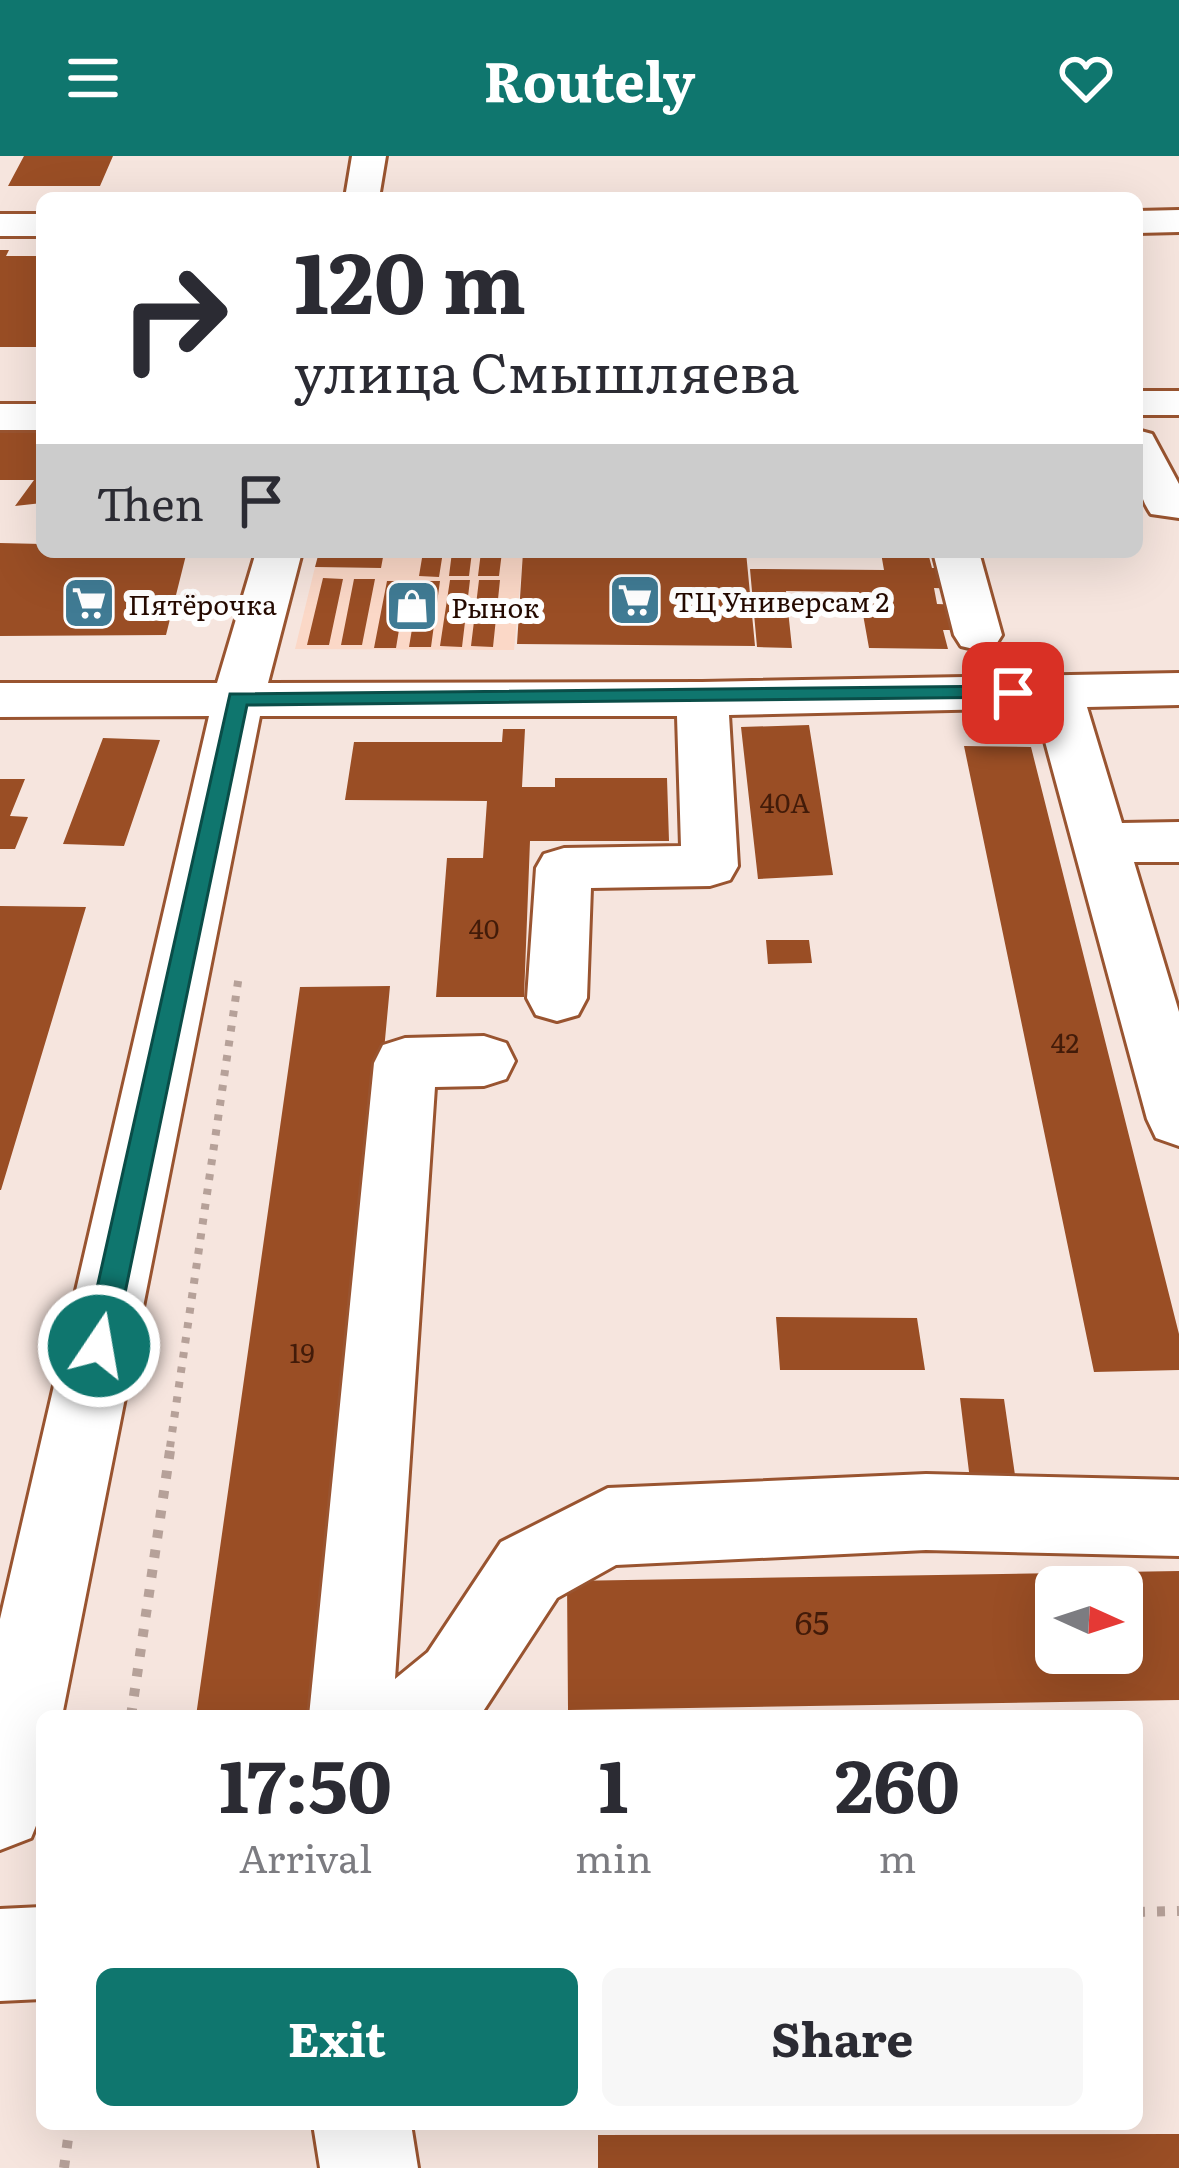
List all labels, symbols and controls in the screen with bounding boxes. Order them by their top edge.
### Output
text: Routely [484,38,695,119]
icon: menu [60,45,126,111]
icon: heart [1053,45,1119,111]
text: 120 m [294,215,526,340]
icon: right [96,240,252,396]
text: улица Смышляева [294,329,799,410]
text: Then [96,468,204,535]
icon: arrive [228,468,294,534]
supermarket icon: ТЦ Универсам 2 [607,572,663,628]
supermarket icon: Пятёрочка [61,575,117,631]
shop icon: Рынок [384,578,440,634]
place label: ТЦ Универсам 2 [674,580,889,620]
place label: Пятёрочка [128,583,277,623]
place label: Рынок [451,586,539,626]
pin [962,642,1064,744]
icon: arrive [980,660,1046,726]
house number: 40А [760,781,810,821]
house number: 40 [469,907,499,947]
house number: 42 [1051,1021,1079,1061]
position arrow [36,1283,162,1409]
house number: 19 [289,1331,315,1371]
north arrow [1035,1566,1143,1674]
map controls [1035,1566,1143,1674]
house number: 65 [795,1596,829,1645]
text: 17:50 [219,1728,392,1835]
text: 1 [598,1728,628,1835]
text: 260 [835,1728,960,1835]
text: Arrival [239,1827,372,1885]
text: min [575,1827,652,1885]
text: m [878,1827,916,1885]
button: Exit [96,1968,578,2106]
button: Share [602,1968,1083,2106]

